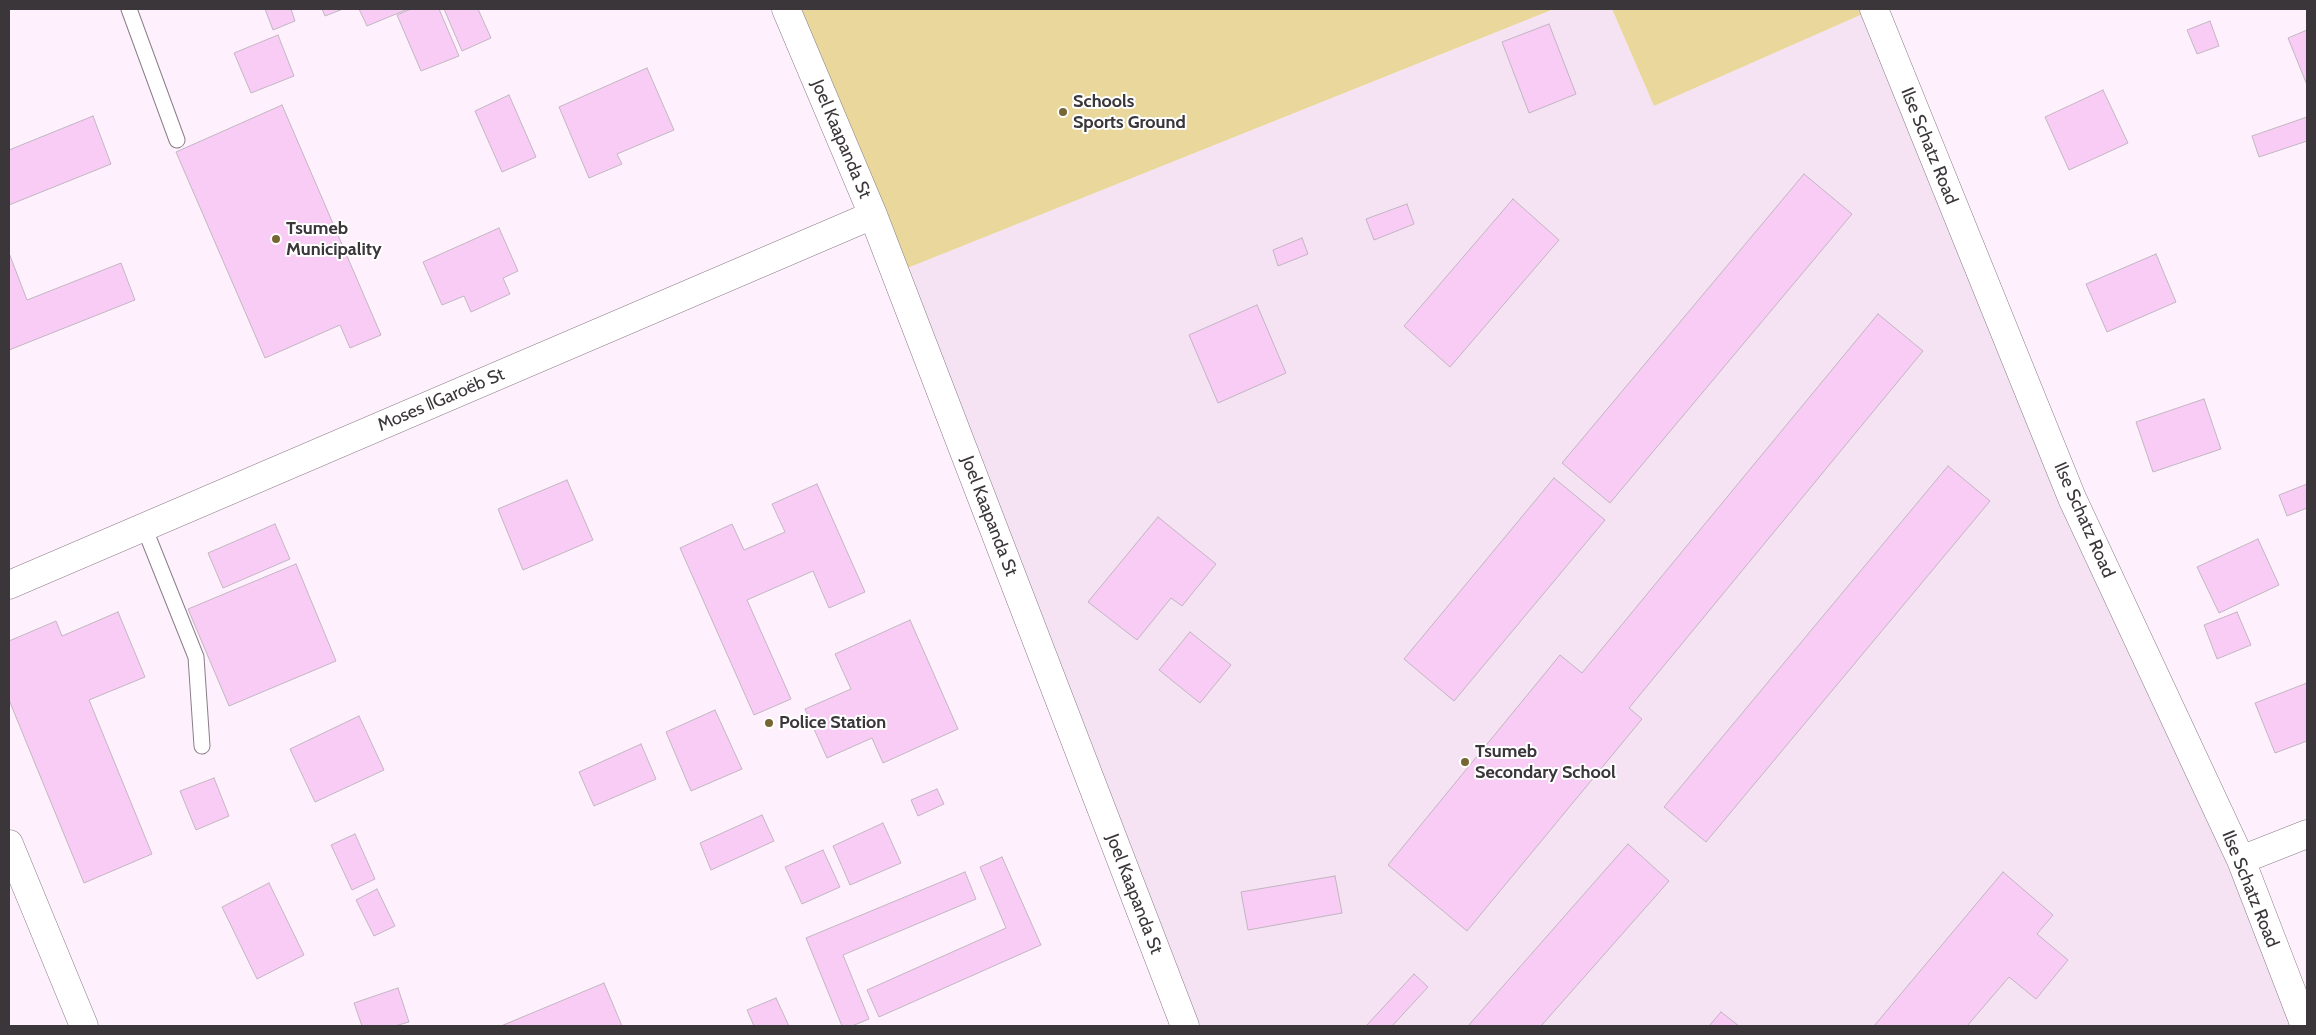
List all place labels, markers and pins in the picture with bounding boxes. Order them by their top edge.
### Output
place label: Schools Sports Ground [1073,91,1186,134]
marker: Schools Sports Ground [1057,106,1069,118]
place label: Tsumeb Municipality [286,218,382,260]
marker: Tsumeb Municipality [270,233,282,245]
place label: Police Station [779,712,886,734]
marker: Police Station [763,717,775,729]
place label: Tsumeb Secondary School [1475,741,1616,784]
marker: Tsumeb Secondary School [1459,756,1471,768]

